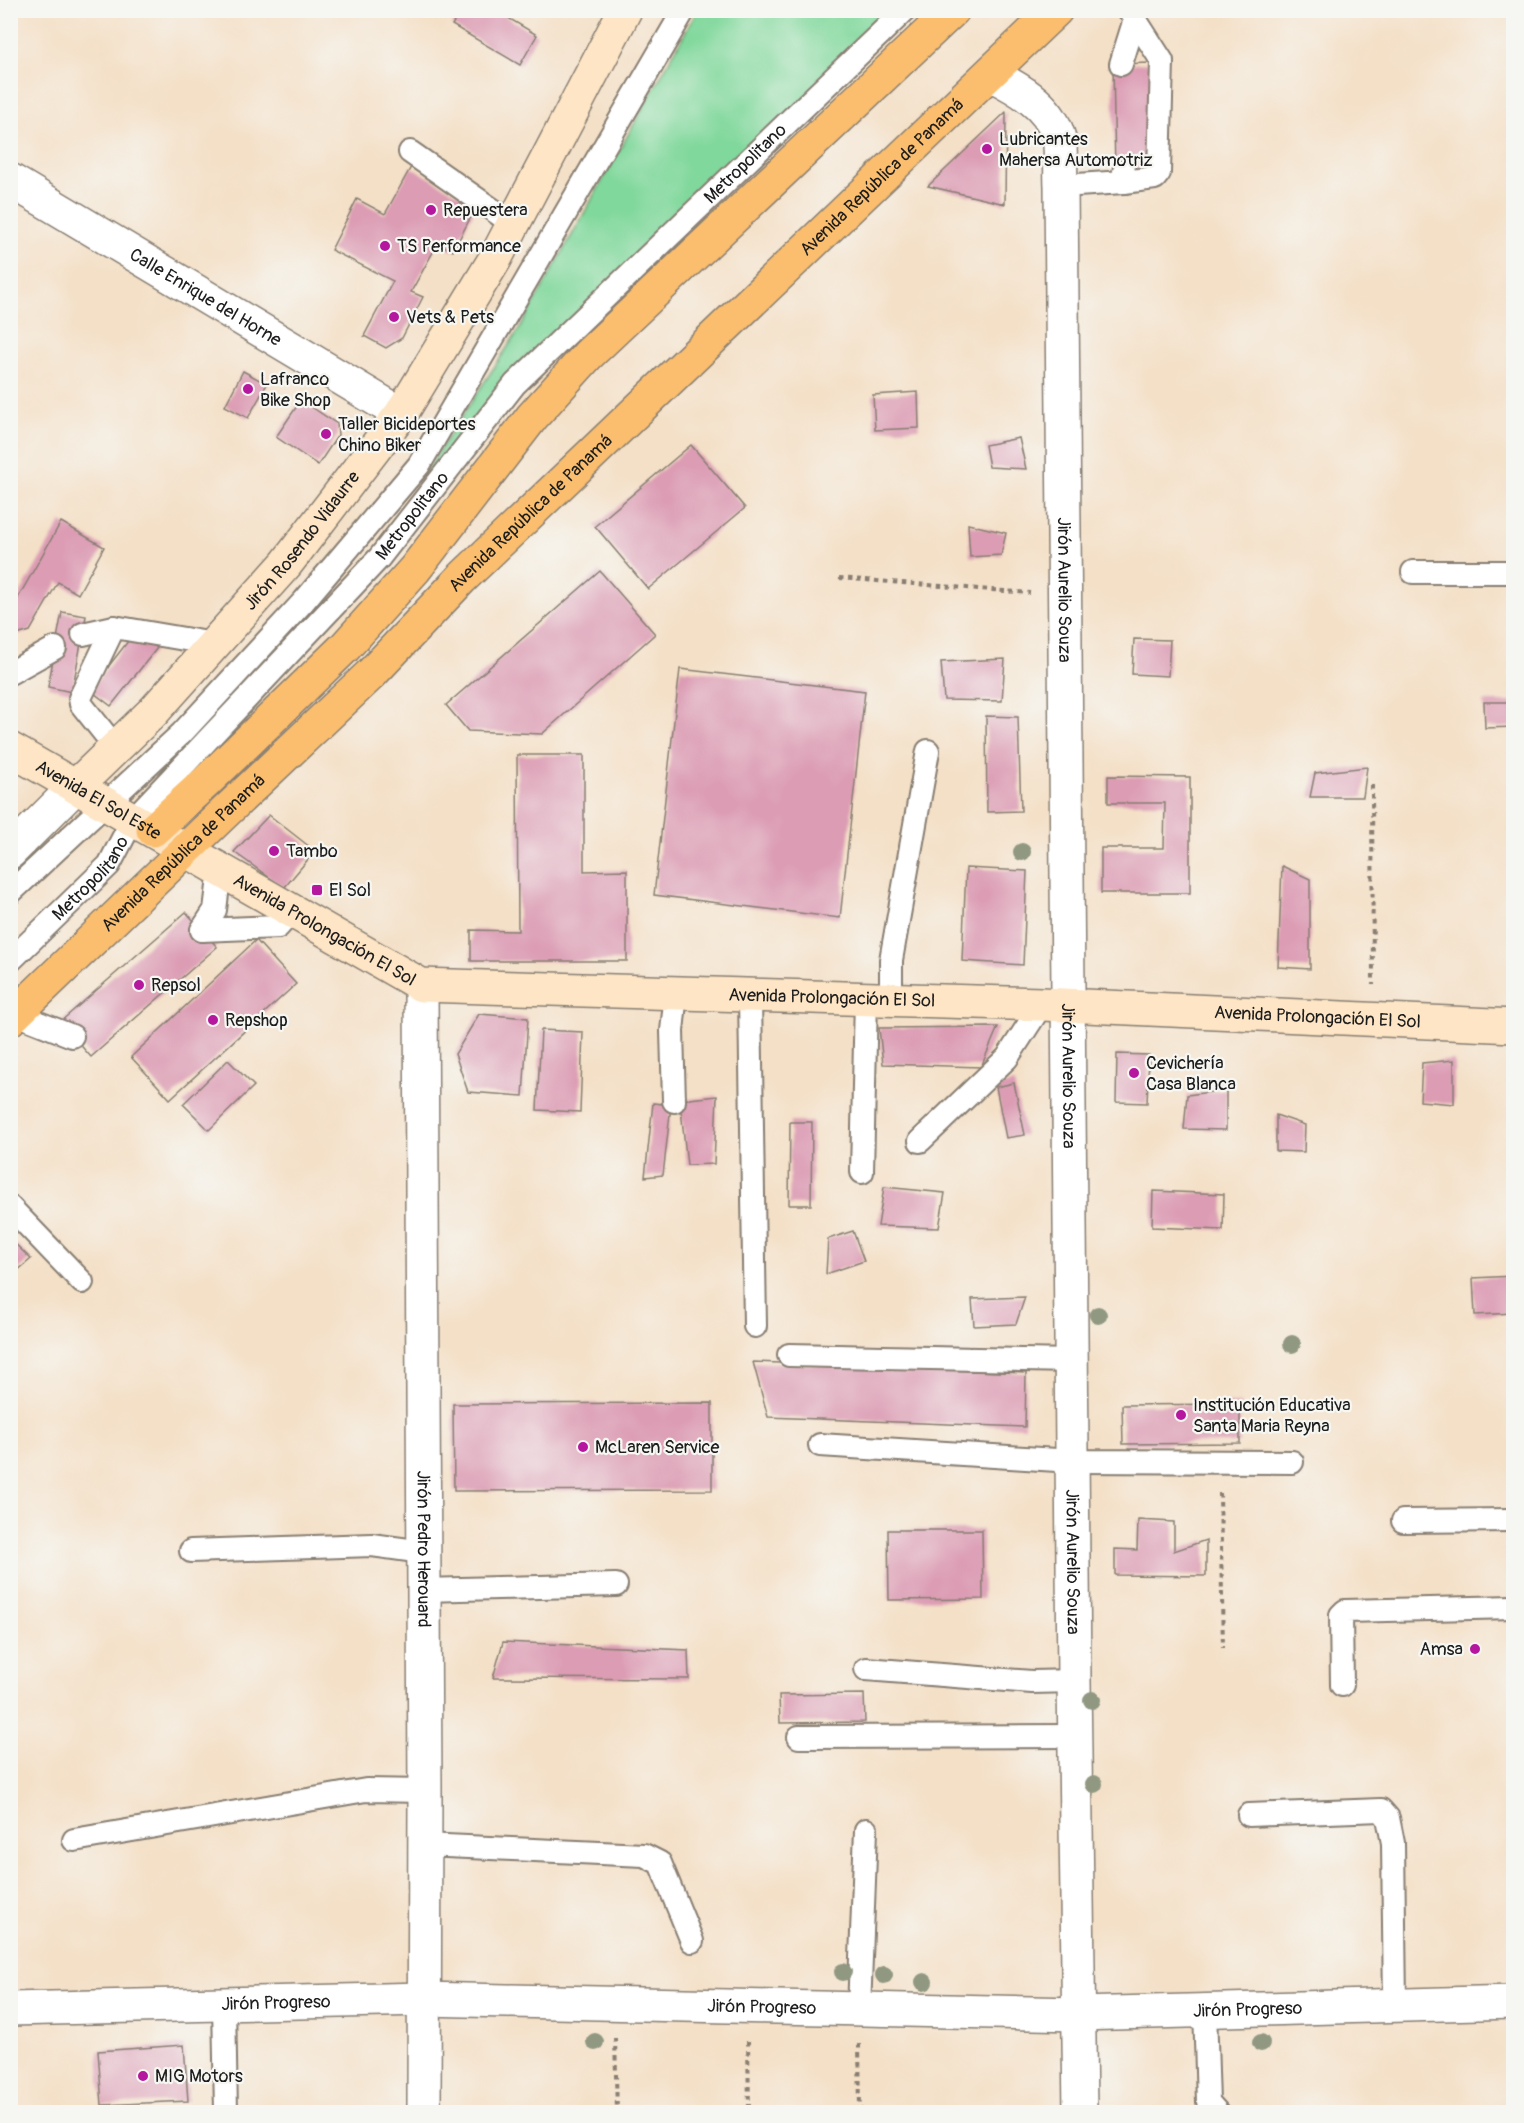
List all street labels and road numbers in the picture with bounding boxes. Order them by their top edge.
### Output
street label: Avenida República de Panamá [795,93,968,261]
street label: Metropolitano [699,118,792,208]
street label: Calle Enrique del Horne [125,243,286,351]
street label: Avenida República de Panamá [443,429,617,597]
street label: Jirón Rosendo Vidaurre [239,466,365,615]
street label: Metropolitano [370,467,454,565]
street label: Jirón Aurelio Souza [1052,517,1077,663]
street label: Avenida El Sol Este [31,755,166,845]
street label: Avenida República de Panamá [96,769,270,937]
street label: Metropolitano [47,832,134,925]
street label: Avenida Prolongación El Sol [229,868,420,991]
street label: Avenida Prolongación El Sol [728,983,936,1012]
street label: Avenida Prolongación El Sol [1214,1001,1421,1033]
street label: Jirón Aurelio Souza [1057,1003,1081,1149]
street label: Jirón Pedro Herouard [412,1470,436,1628]
street label: Jirón Aurelio Souza [1061,1489,1085,1635]
street label: Jirón Progreso [221,1990,331,2015]
street label: Jirón Progreso [707,1994,817,2020]
street label: Jirón Progreso [1193,1996,1303,2022]

